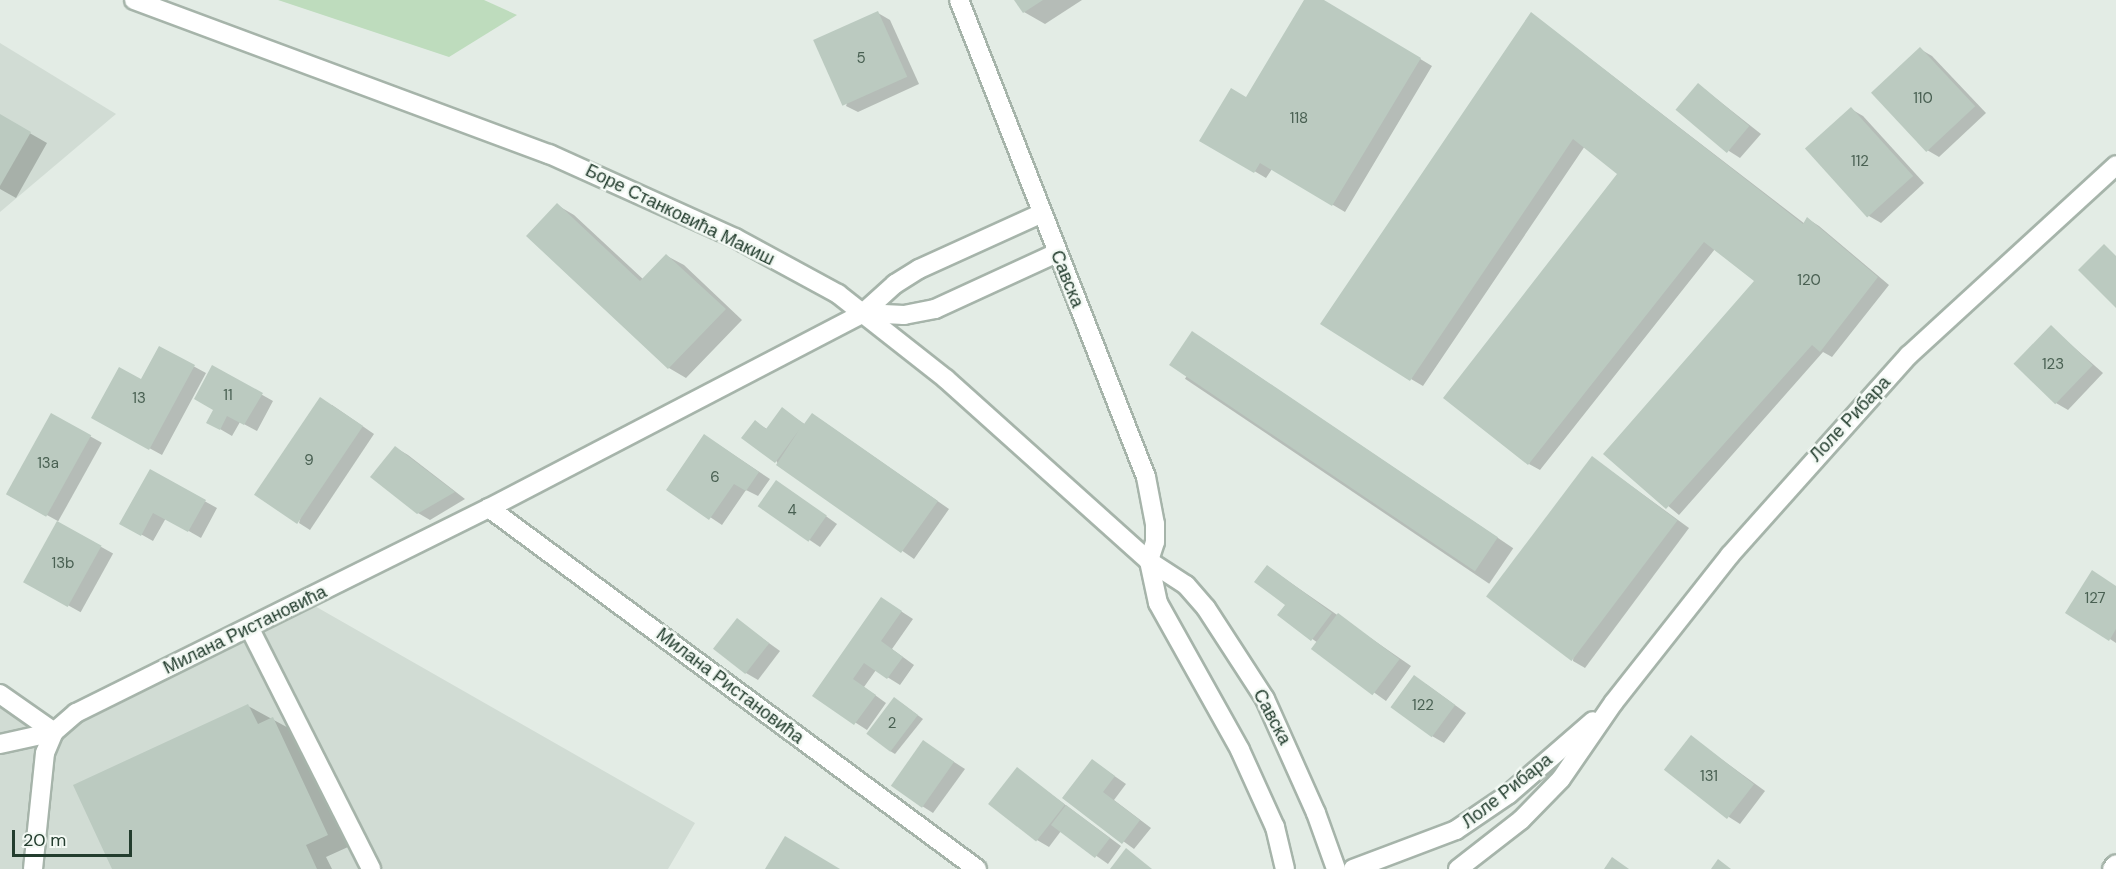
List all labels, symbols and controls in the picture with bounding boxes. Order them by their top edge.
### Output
house number: 5 [856,50,866,68]
house number: 110 [1913,90,1933,108]
house number: 118 [1290,110,1308,128]
house number: 112 [1851,153,1869,171]
street label: Боре Станковића Макиш [582,160,778,270]
street label: Савска [1046,247,1088,311]
house number: 120 [1797,272,1821,290]
house number: 123 [2042,356,2064,374]
street label: Лоле Рибара [1805,372,1895,466]
house number: 11 [223,387,233,405]
house number: 13 [132,390,146,408]
house number: 9 [304,452,314,470]
house number: 13a [37,455,59,473]
house number: 6 [710,469,720,487]
house number: 4 [787,502,797,520]
house number: 13b [52,555,74,573]
street label: Милана Ристановића [160,581,330,679]
house number: 127 [2084,590,2106,608]
street label: Милана Ристановића [652,624,808,748]
street label: Савска [1248,686,1296,748]
house number: 122 [1412,697,1434,715]
house number: 2 [888,715,896,733]
street label: Лоле Рибара [1458,749,1556,833]
house number: 131 [1700,768,1718,786]
scale bar [15,818,135,856]
text: 20 m [23,828,66,852]

